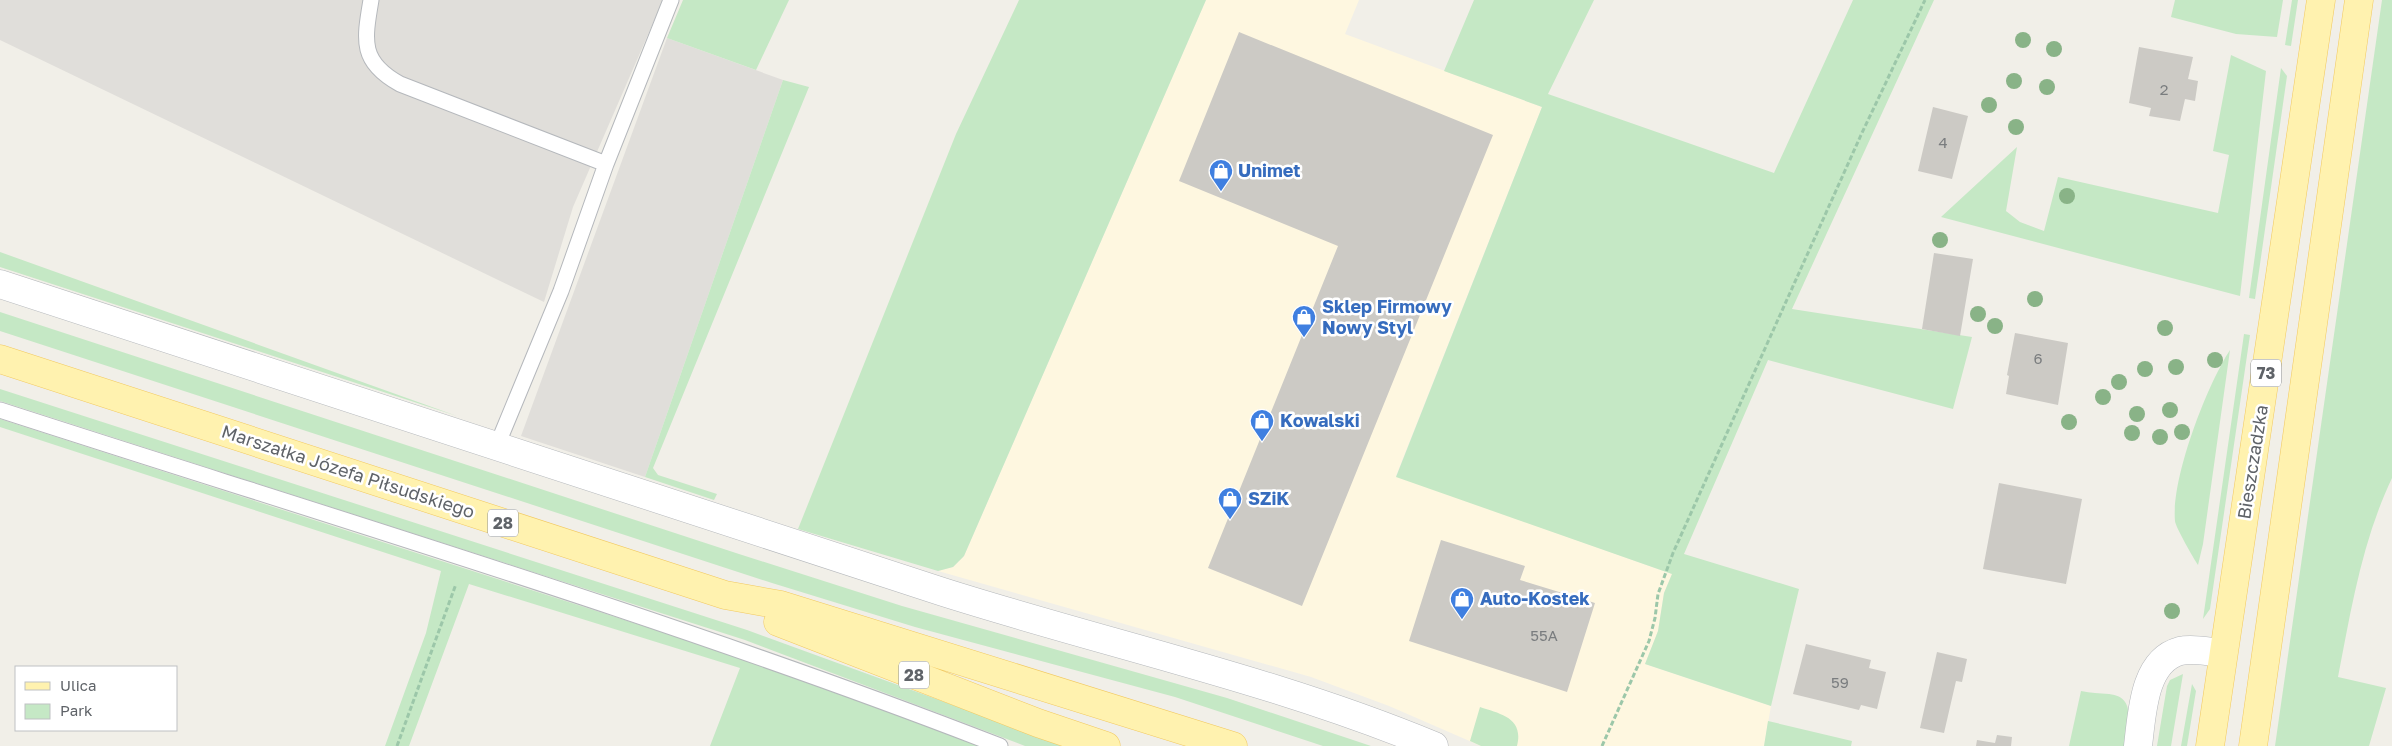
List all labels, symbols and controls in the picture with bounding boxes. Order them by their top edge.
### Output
house number: 2 [2160,80,2168,98]
house number: 4 [1938,133,1948,151]
shop icon: Unimet [1208,158,1234,192]
place label: Unimet [1238,159,1300,181]
place label: Sklep Firmowy Nowy Styl [1322,295,1452,338]
shop icon: Sklep Firmowy Nowy Styl [1291,304,1317,338]
house number: 6 [2033,349,2043,367]
road number: 73 [2251,359,2281,386]
street label: Bieszczadzka [2232,403,2272,521]
shop icon: Kowalski [1249,408,1275,442]
place label: Kowalski [1280,409,1360,431]
street label: Marszałka Józefa Piłsudskiego [219,420,478,522]
shop icon: SZiK [1217,486,1243,520]
place label: SZiK [1248,487,1289,509]
road number: 28 [488,509,518,536]
shop icon: Auto-Kostek [1449,586,1475,620]
place label: Auto-Kostek [1480,587,1590,609]
house number: 55A [1530,626,1558,644]
road number: 28 [899,662,929,688]
legend [15,666,178,731]
house number: 59 [1831,673,1849,691]
text: Ulica [60,676,96,694]
text: Park [60,701,93,719]

